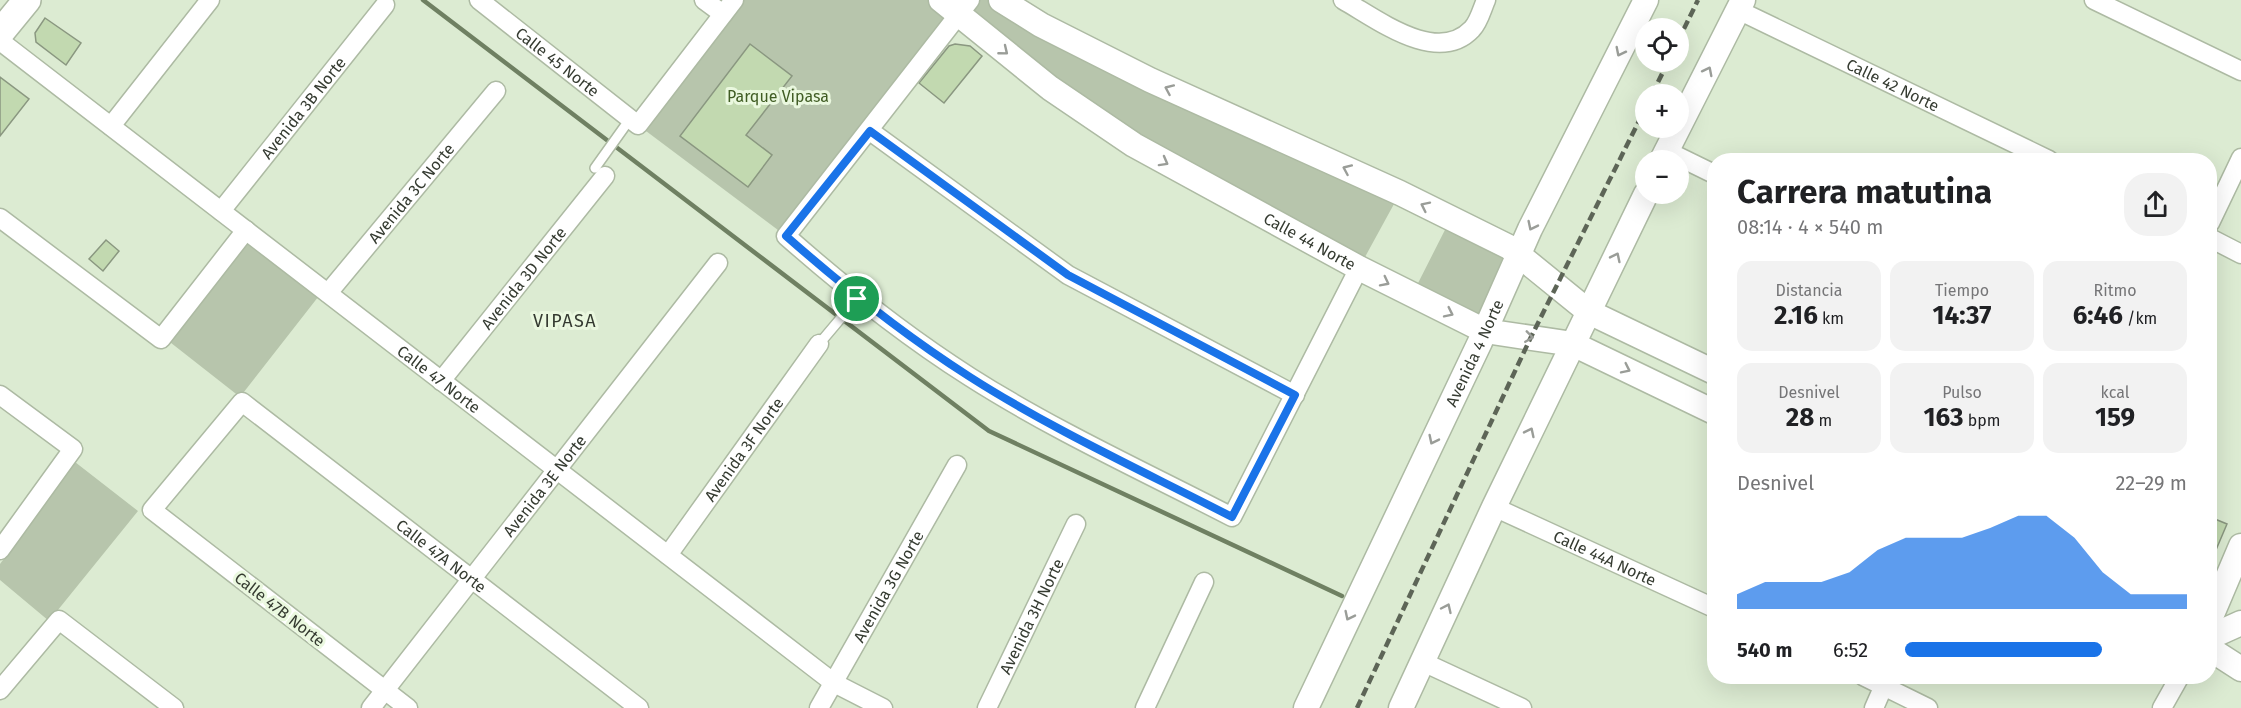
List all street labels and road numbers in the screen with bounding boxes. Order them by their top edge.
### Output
street label: Calle 45 Norte [512,23,603,101]
street label: Avenida 3B Norte [257,53,350,163]
street label: Calle 42 Norte [1843,55,1942,116]
street label: Avenida 3C Norte [365,140,459,247]
street label: Calle 44 Norte [1260,209,1359,274]
street label: Avenida 3D Norte [477,223,570,333]
street label: Avenida 4 Norte [1442,297,1508,410]
street label: Calle 47 Norte [393,341,484,417]
street label: Avenida 3F Norte [701,394,788,505]
street label: Avenida 3E Norte [499,431,590,541]
street label: Calle 47A Norte [392,515,490,597]
street label: Avenida 3G Norte [849,527,928,646]
street label: Calle 44A Norte [1550,527,1659,590]
street label: Avenida 3H Norte [996,556,1068,677]
street label: Calle 47B Norte [231,568,329,651]

